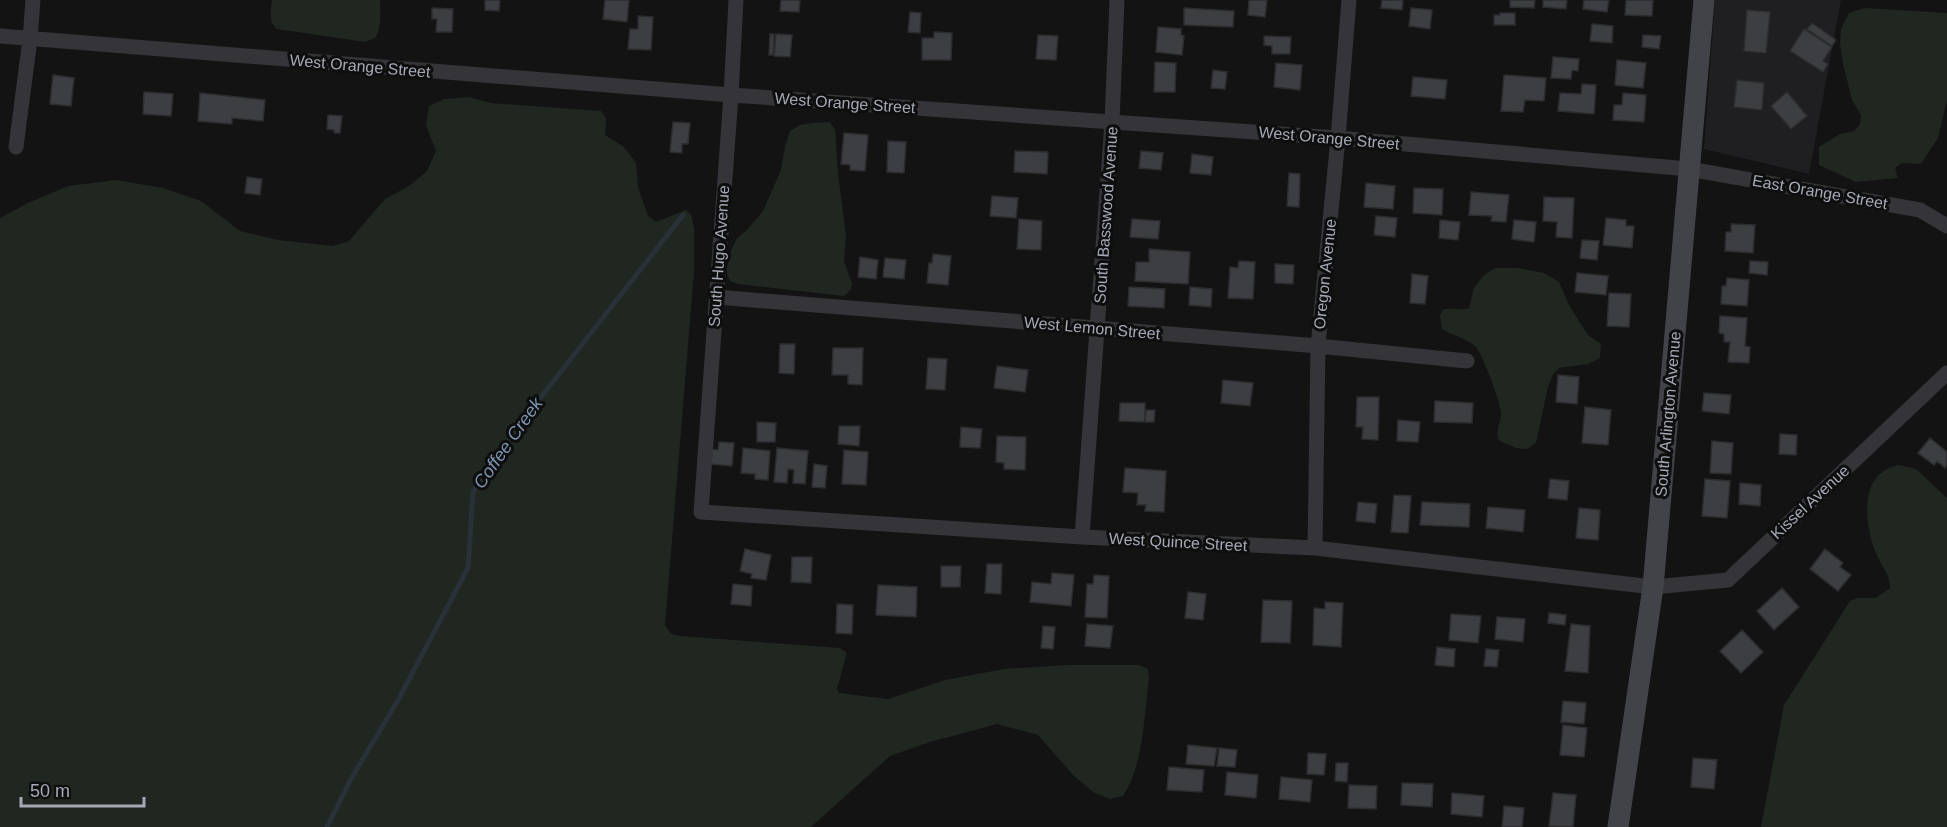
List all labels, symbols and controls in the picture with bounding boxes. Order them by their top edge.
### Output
street label: West Orange Street [289,51,432,81]
street label: West Orange Street [774,90,917,116]
street label: West Orange Street [1258,123,1401,153]
street label: South Basswood Avenue [1091,126,1121,304]
street label: East Orange Street [1751,172,1889,212]
street label: South Hugo Avenue [706,184,732,327]
street label: Oregon Avenue [1311,218,1339,330]
street label: West Lemon Street [1023,314,1161,342]
street label: South Arlington Avenue [1652,330,1684,497]
water label: Coffee Creek [469,393,547,492]
street label: Kissel Avenue [1768,462,1853,542]
street label: West Quince Street [1108,530,1248,554]
scale bar [21,770,144,808]
text: 50 m [30,781,70,801]

